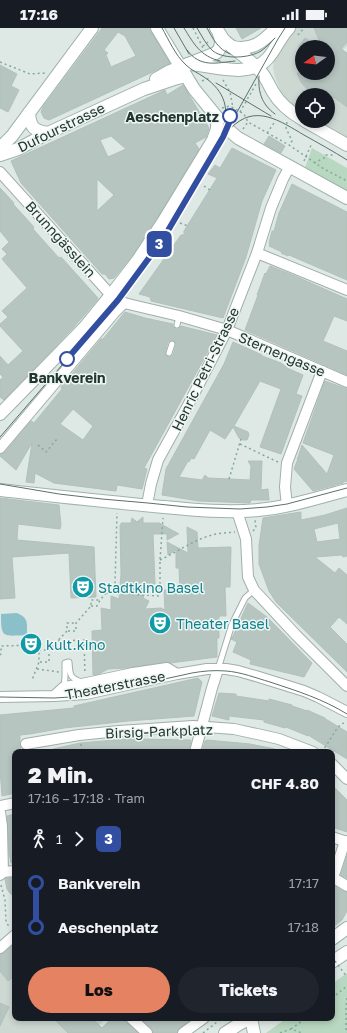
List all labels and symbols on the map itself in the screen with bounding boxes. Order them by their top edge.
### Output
north arrow [295,40,335,80]
street label: Dufourstrasse [15,99,107,155]
place label: Aeschenplatz [125,108,219,125]
marker: Aeschenplatz [222,108,238,124]
street label: Brunngässlein [22,197,100,281]
line badge: 3 [146,231,172,257]
street label: Henric Petri-Strasse [168,304,242,434]
street label: Sternengasse [236,328,328,380]
marker: Bankverein [59,351,75,367]
place label: Bankverein [29,369,105,386]
theatre icon: Stadtkino Basel [70,574,96,600]
place label: Stadtkino Basel [98,579,204,596]
theatre icon: Theater Basel [147,610,173,636]
place label: Theater Basel [176,615,269,632]
theatre icon: kult.kino [18,631,44,657]
place label: kult.kino [46,636,105,653]
street label: Theaterstrasse [64,667,166,703]
street label: Birsig-Parkplatz [105,721,213,741]

